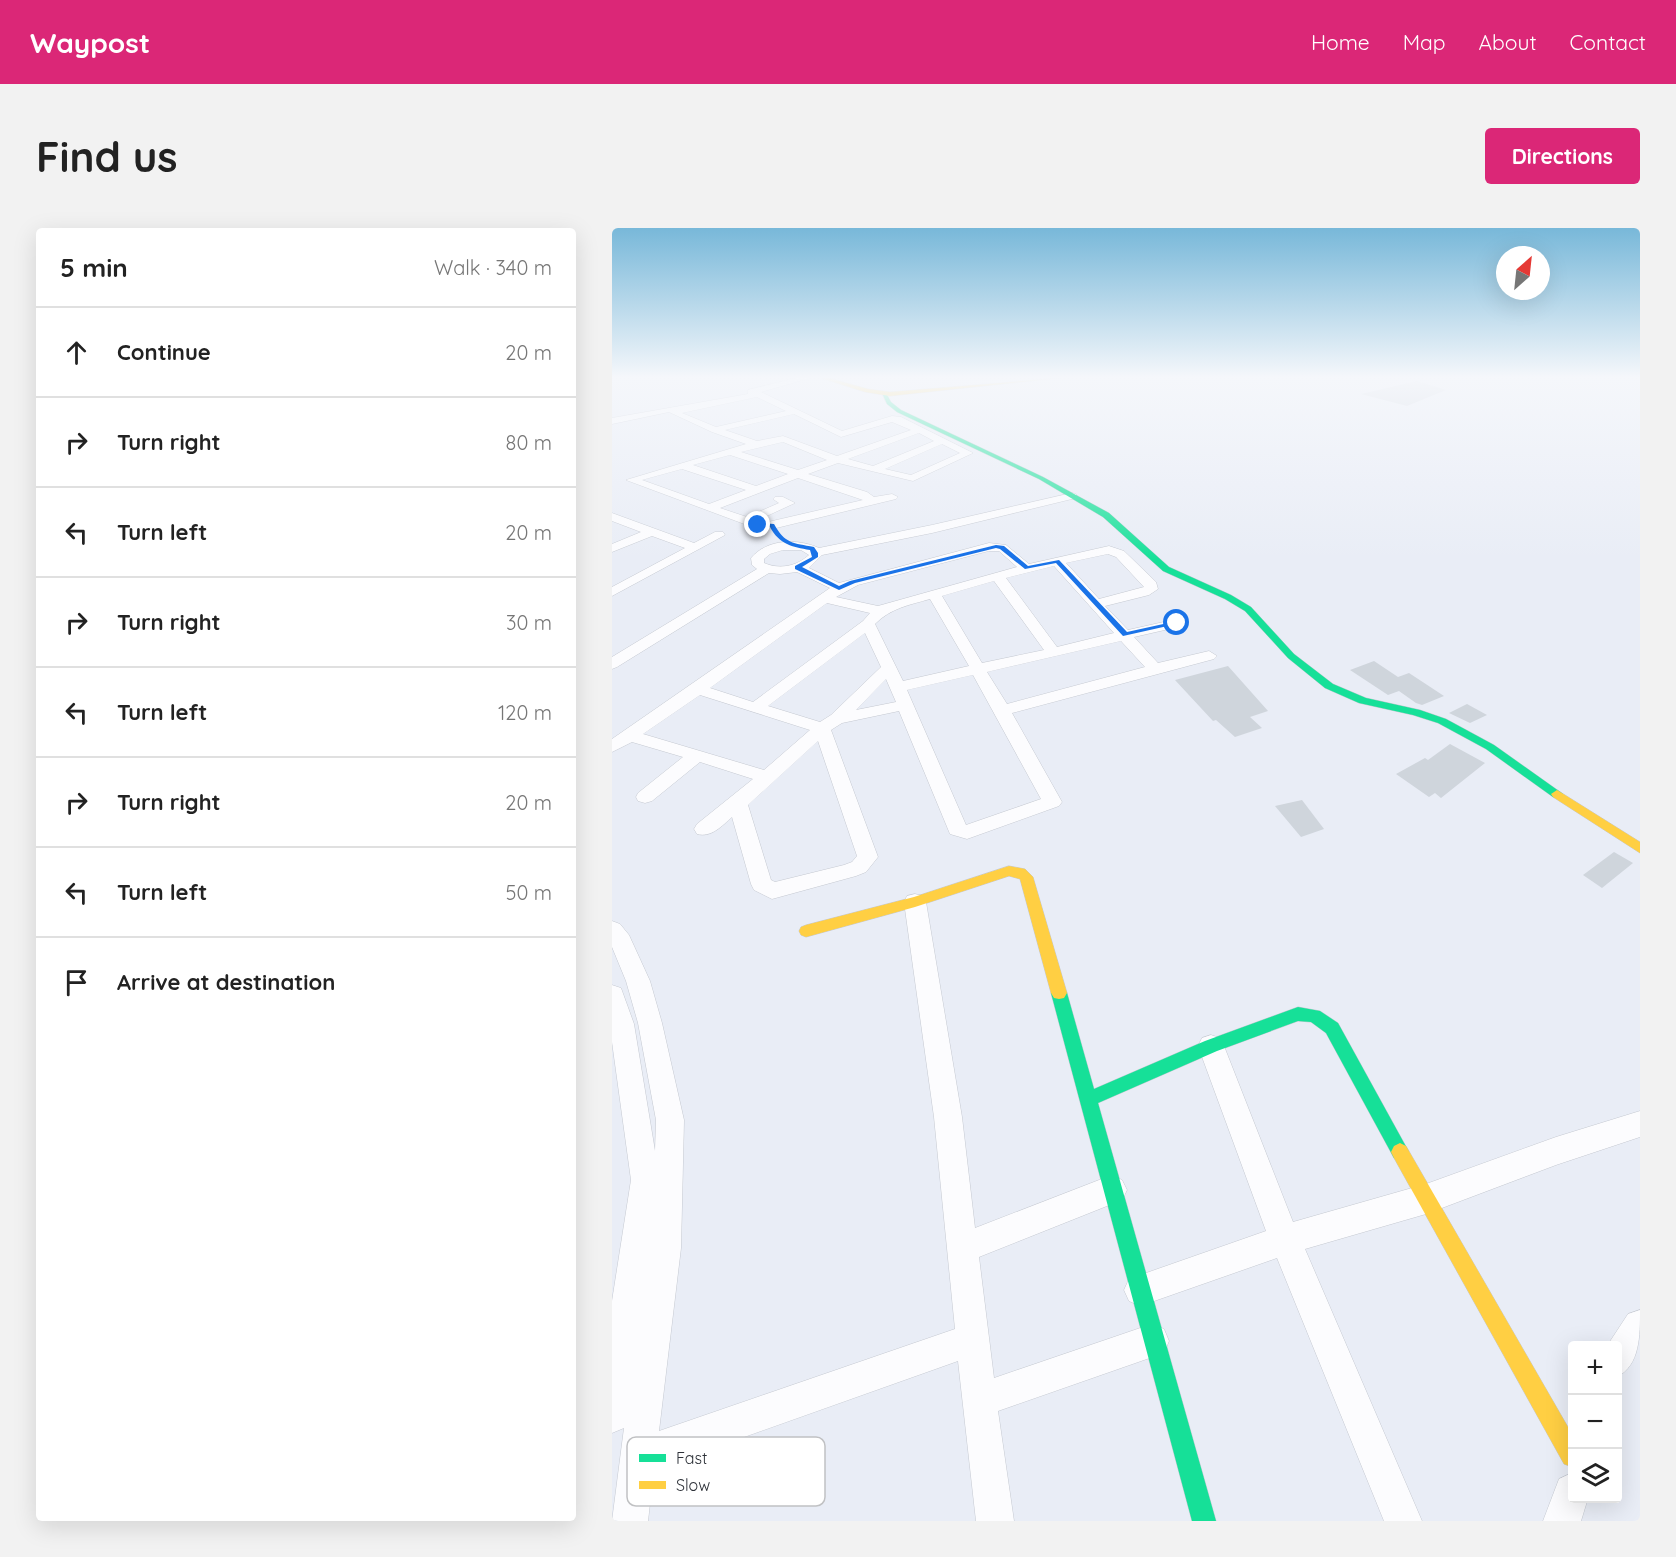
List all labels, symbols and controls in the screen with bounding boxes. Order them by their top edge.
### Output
text: Waypost [30,25,150,60]
text: Home [1311,29,1370,55]
text: Map [1403,29,1446,55]
text: About [1479,29,1537,55]
text: Contact [1570,29,1646,55]
button: Directions [1485,128,1640,184]
text: Find us [36,130,178,183]
north arrow [1496,246,1550,300]
text: 5 min [60,251,128,284]
text: Walk · 340 m [434,255,552,280]
icon: ahead [60,336,93,369]
text: Continue [117,338,211,366]
text: 20 m [505,340,552,365]
icon: right [60,426,93,459]
text: Turn right [117,428,221,456]
text: 80 m [506,430,552,455]
route end [744,511,770,537]
icon: left [60,516,93,549]
text: Turn left [117,518,207,546]
text: 20 m [505,520,552,545]
icon: right [60,606,93,639]
text: Turn right [117,608,221,636]
route start [1163,609,1189,635]
text: 30 m [506,610,552,635]
icon: left [60,696,93,729]
text: Turn left [117,698,207,726]
text: 120 m [498,700,552,725]
icon: right [60,786,93,819]
text: Turn right [117,788,221,816]
text: 20 m [505,790,552,815]
icon: left [60,876,93,909]
text: Turn left [117,878,207,906]
text: 50 m [506,880,552,905]
icon: arrive [60,966,93,999]
text: Arrive at destination [117,968,335,996]
map controls [1568,1341,1622,1503]
button: + [1568,1341,1622,1395]
button: − [1568,1395,1622,1449]
legend [627,1437,825,1506]
text: Fast [676,1448,707,1468]
button: layers [1568,1449,1622,1503]
text: Slow [676,1475,710,1495]

